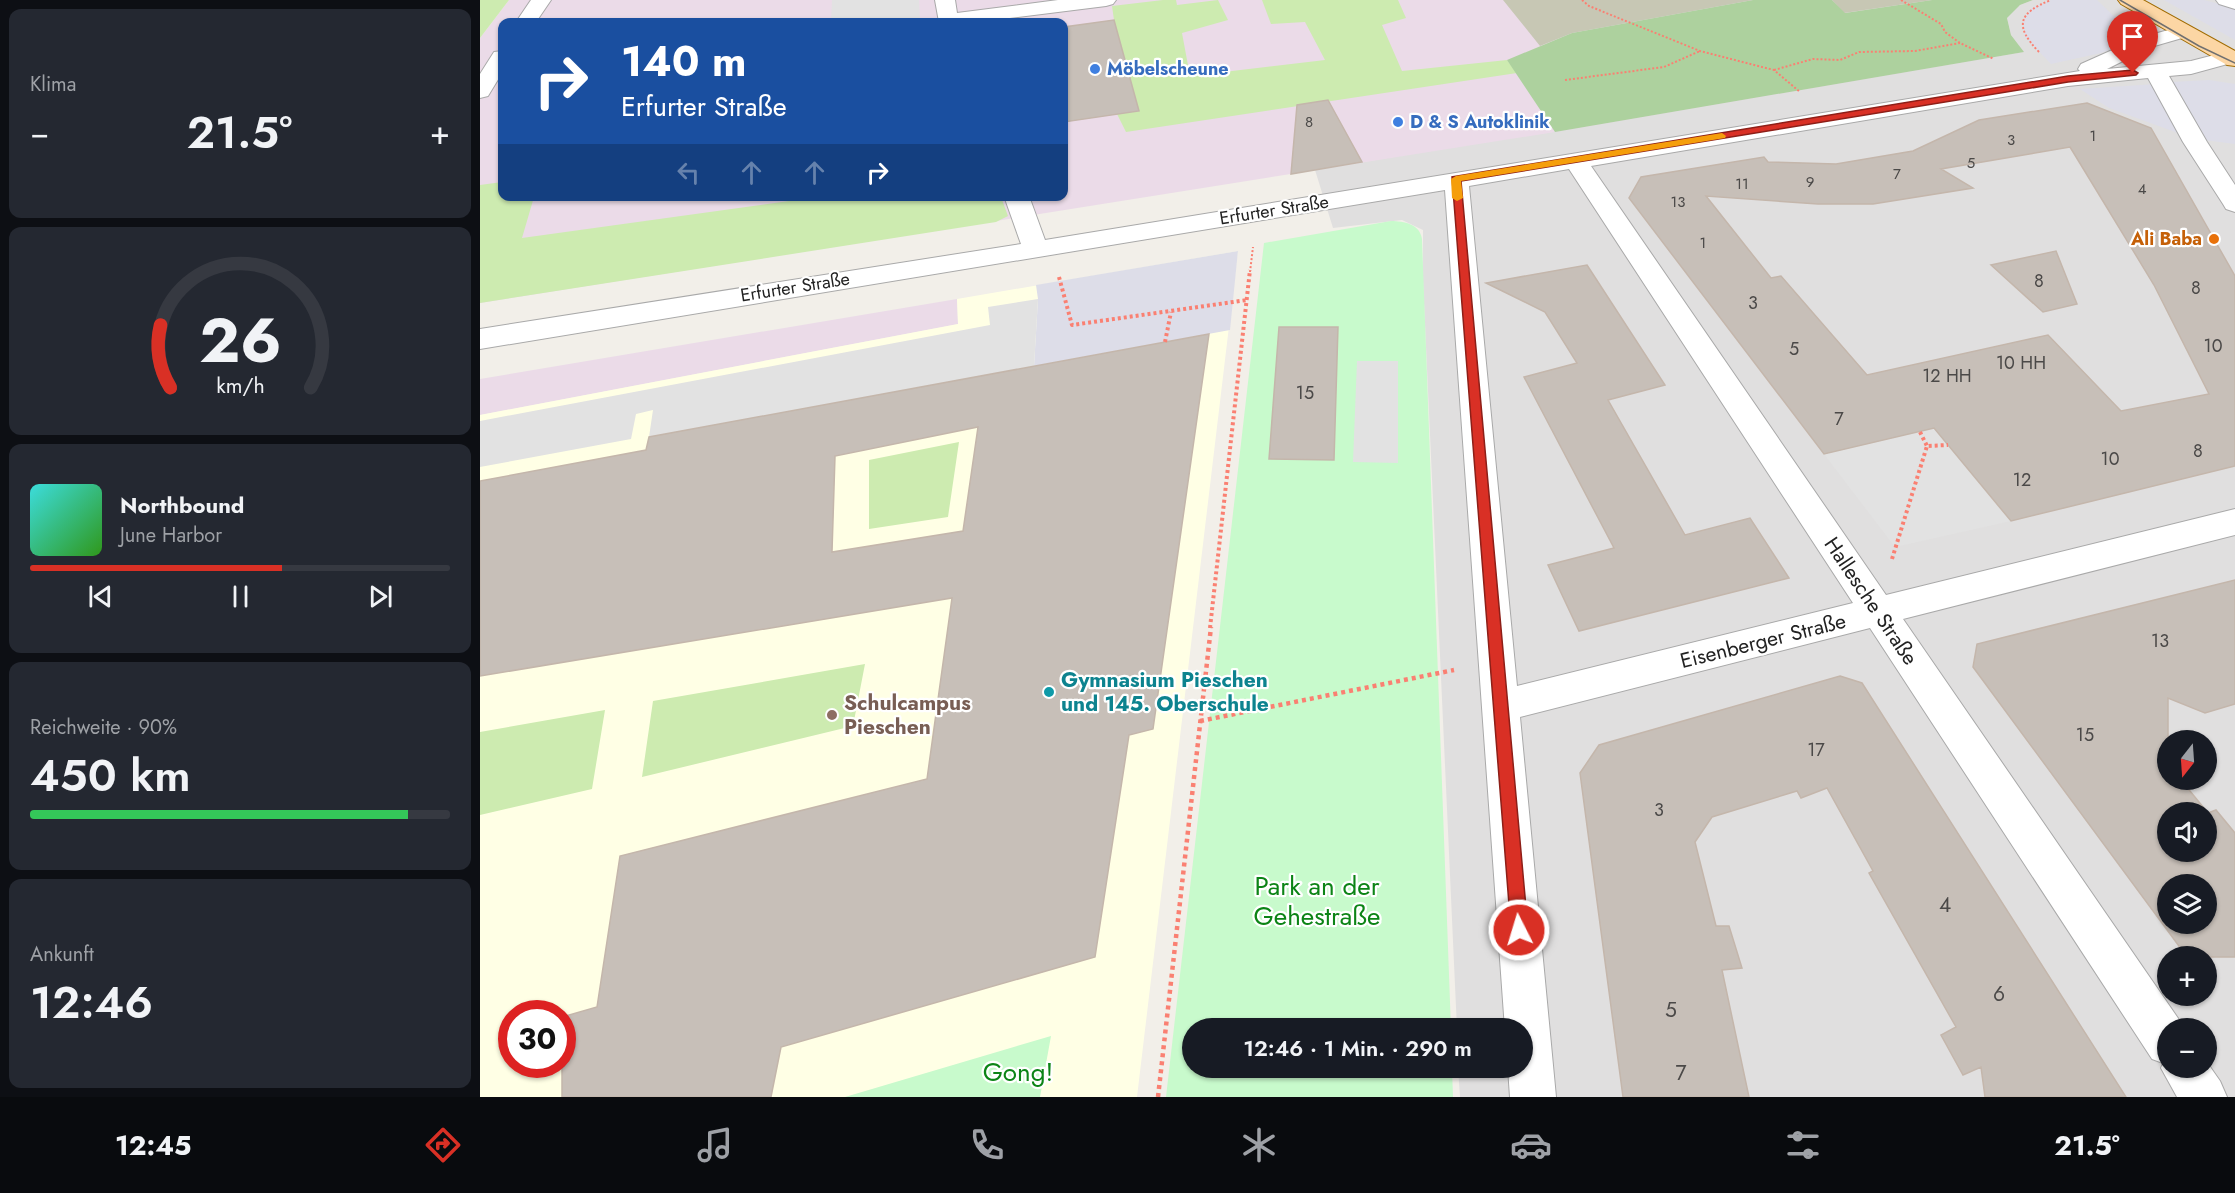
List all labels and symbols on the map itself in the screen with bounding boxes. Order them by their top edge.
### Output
pin [2107,11,2158,73]
place label: Möbelscheune [1107,56,1229,82]
marker: Möbelscheune [1088,62,1102,76]
place label: D & S Autoklinik [1410,109,1550,135]
house number: 8 [1305,111,1313,133]
marker: D & S Autoklinik [1391,115,1405,129]
house number: 1 [2090,125,2096,147]
house number: 3 [2007,129,2015,151]
house number: 5 [1967,152,1975,174]
house number: 7 [1893,163,1901,185]
house number: 9 [1806,171,1814,193]
house number: 11 [1735,173,1749,195]
house number: 4 [2138,178,2147,200]
street label: Erfurter Straße [1217,189,1331,231]
house number: 13 [1671,191,1685,213]
place label: Ali Baba [2130,226,2202,252]
house number: 1 [1700,232,1706,254]
marker: Ali Baba [2207,232,2221,246]
street label: Erfurter Straße [738,266,852,308]
house number: 8 [2034,268,2044,294]
house number: 8 [2191,275,2201,301]
house number: 3 [1748,290,1758,316]
house number: 10 [2204,333,2223,359]
house number: 5 [1789,336,1799,362]
house number: 10 HH [1996,350,2046,376]
house number: 12 HH [1922,363,1972,389]
house number: 15 [1296,380,1314,406]
house number: 7 [1834,406,1844,432]
house number: 8 [2193,438,2203,464]
house number: 10 [2101,446,2120,472]
house number: 12 [2013,467,2031,493]
street label: Hallesche Straße [1817,531,1925,671]
street label: Eisenberger Straße [1677,606,1849,676]
house number: 13 [2151,628,2169,654]
place label: Gymnasium Pieschen und 145. Oberschule [1061,665,1269,719]
marker: Gymnasium Pieschen und 145. Oberschule [1042,685,1056,699]
place label: Schulcampus Pieschen [844,688,971,742]
marker: Schulcampus Pieschen [825,708,839,722]
house number: 15 [2076,722,2094,748]
north arrow [2157,730,2217,790]
house number: 17 [1807,737,1825,763]
house number: 3 [1654,797,1664,823]
park label: Park an der Gehestraße [1254,867,1380,935]
house number: 4 [1939,890,1951,920]
position arrow [1487,898,1551,962]
house number: 6 [1993,979,2005,1009]
house number: 5 [1665,995,1677,1025]
speed limit sign: 30 [498,1000,576,1078]
park label: Gong! [983,1053,1053,1091]
house number: 7 [1675,1058,1687,1088]

